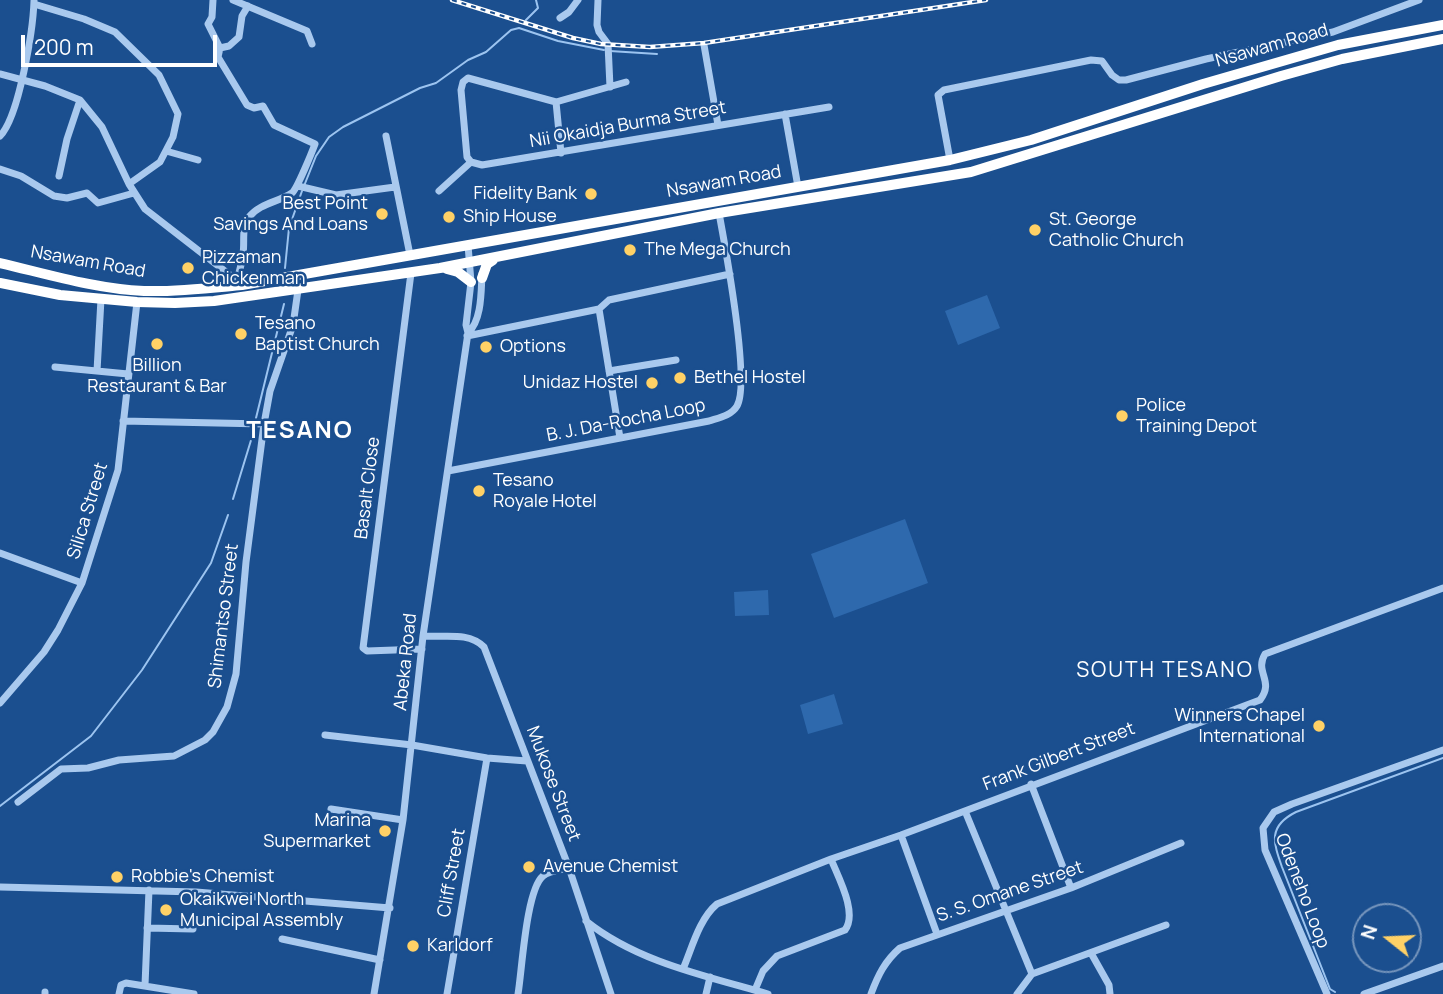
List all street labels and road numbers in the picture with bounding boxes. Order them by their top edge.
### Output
street label: Nsawam Road [1213,20,1331,72]
street label: Nii Okaidja Burma Street [528,97,728,153]
street label: Nsawam Road [665,161,783,203]
street label: Nsawam Road [29,241,147,283]
street label: B. J. Da-Rocha Loop [545,395,707,447]
street label: Basalt Close [351,436,385,540]
street label: Silica Street [63,460,113,562]
street label: Shimantso Street [204,542,244,690]
street label: Abeka Road [390,612,422,712]
street label: Frank Gilbert Street [980,718,1138,796]
street label: Mukose Street [521,723,585,845]
street label: Cliff Street [434,827,470,919]
street label: Odeneho Loop [1270,831,1334,951]
street label: S. S. Omane Street [934,857,1086,927]

